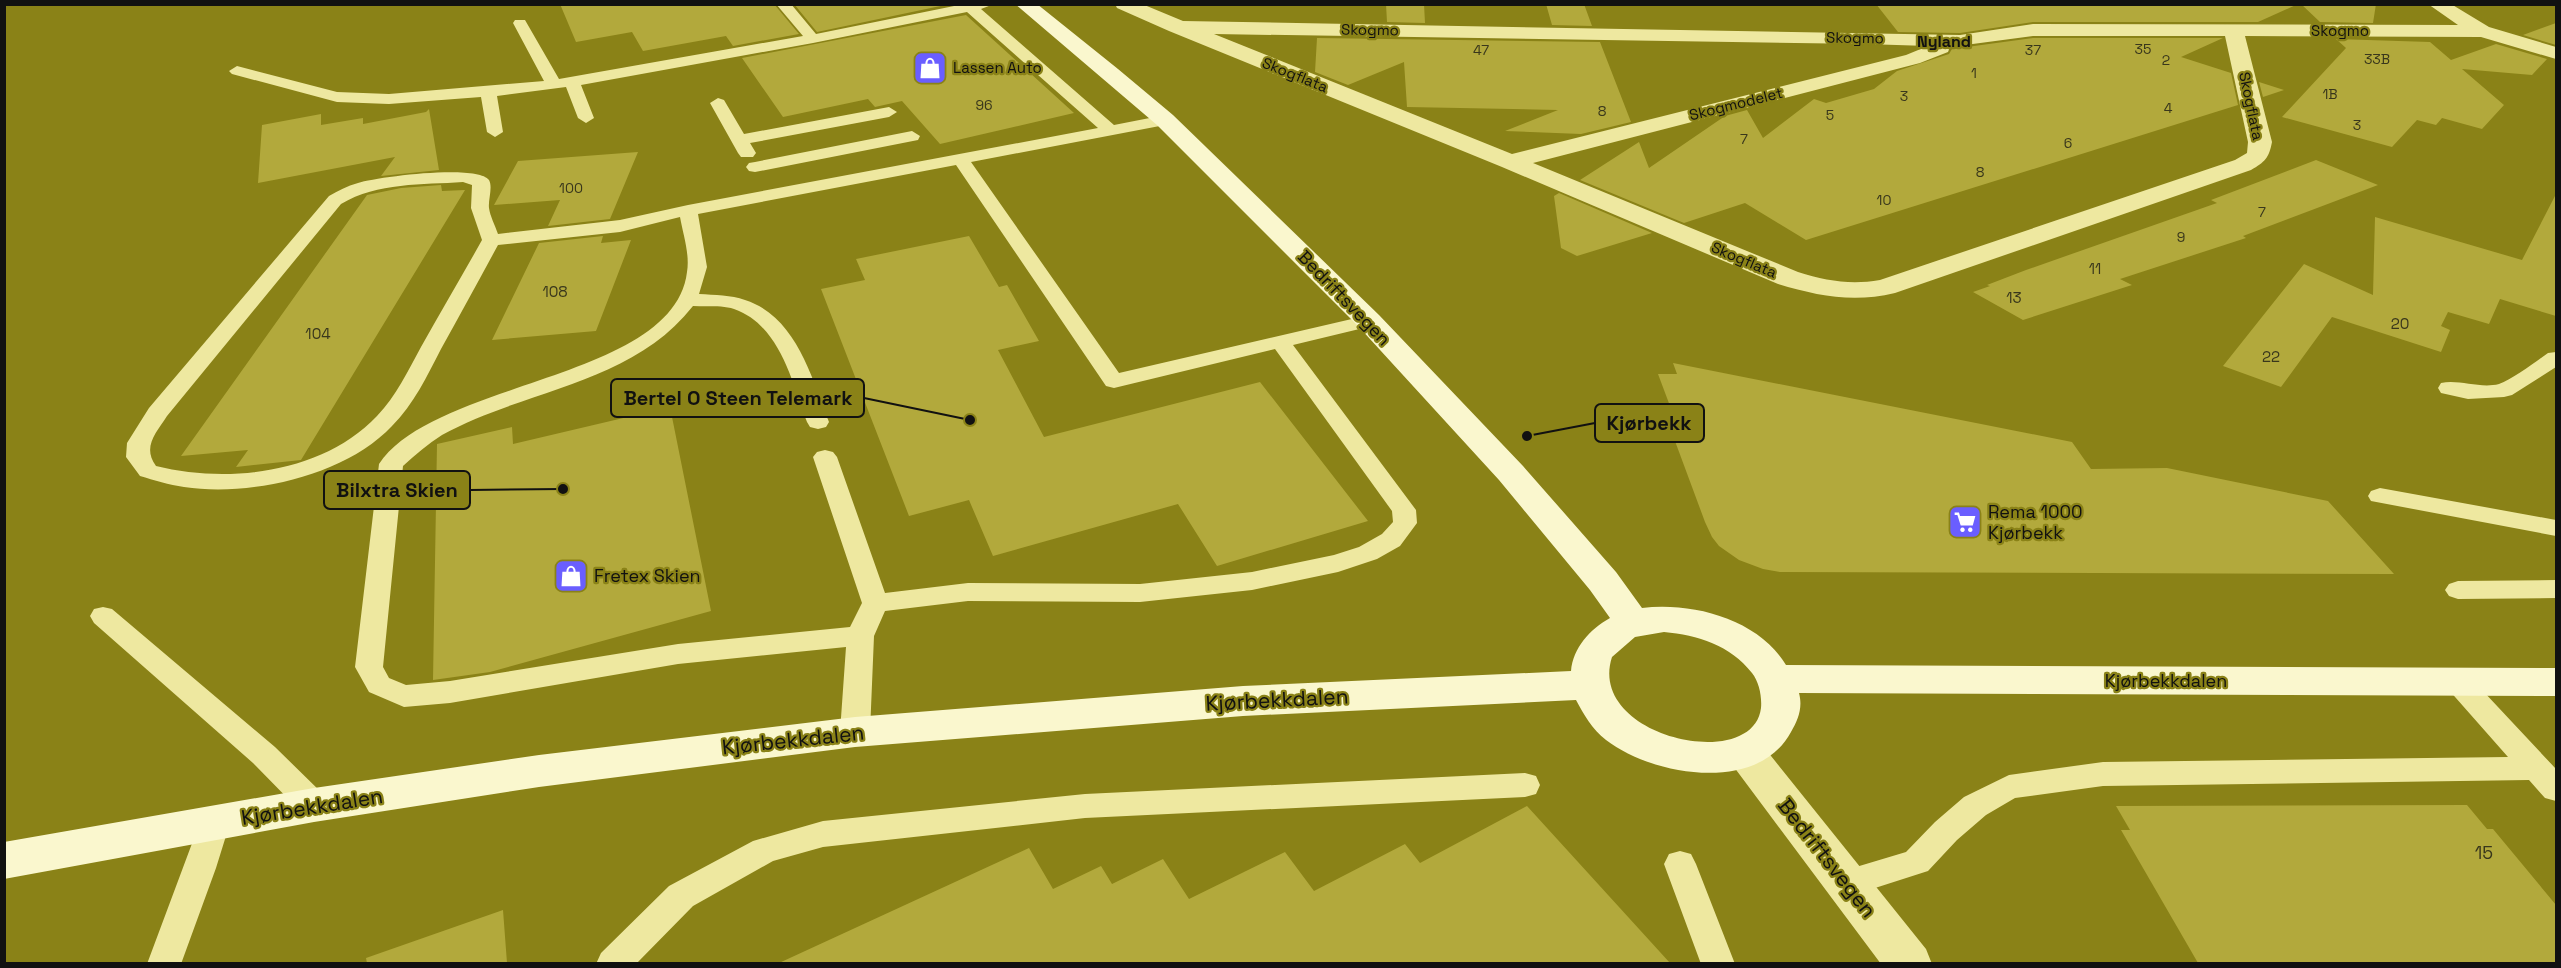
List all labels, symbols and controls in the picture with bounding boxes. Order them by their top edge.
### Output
street label: Skogmo [1341,19,1399,40]
street label: Skogmo [2311,21,2369,40]
street label: Skogmo [1826,27,1884,48]
district label: Nyland [1917,31,1971,52]
house number: 35 [2135,40,2151,58]
house number: 47 [1473,41,1489,59]
house number: 37 [2025,41,2041,59]
shop icon: Lassen Auto [912,50,948,86]
house number: 33B [2364,50,2390,68]
house number: 2 [2162,51,2170,69]
street label: Skogflata [1259,53,1331,96]
place label: Lassen Auto [953,58,1042,77]
house number: 1 [1971,64,1977,82]
street label: Skogflata [2235,70,2268,142]
street label: Skogmodelet [1687,83,1785,124]
house number: 1B [2322,85,2338,103]
house number: 3 [1900,87,1908,105]
house number: 96 [975,96,993,114]
house number: 4 [2164,99,2173,117]
house number: 8 [1598,102,1607,120]
house number: 5 [1826,106,1834,124]
house number: 3 [2353,116,2361,134]
house number: 7 [1740,130,1748,148]
house number: 6 [2064,134,2072,152]
house number: 8 [1976,163,1985,181]
house number: 100 [559,179,583,197]
house number: 10 [1877,191,1891,209]
house number: 7 [2258,203,2266,221]
house number: 9 [2177,228,2185,246]
street label: Skogflata [1709,237,1780,282]
street label: Bedriftsvegen [1293,245,1396,350]
house number: 11 [2089,259,2101,278]
house number: 108 [542,282,568,301]
house number: 13 [2006,288,2022,307]
house number: 20 [2391,314,2409,333]
house number: 104 [305,324,331,343]
house number: 22 [2262,347,2280,366]
callout: Bertel O Steen Telemark [611,379,864,417]
text: Bertel O Steen Telemark [624,385,852,411]
callout: Kjørbekk [1595,404,1704,442]
text: Kjørbekk [1607,410,1691,436]
callout: Bilxtra Skien [324,471,470,509]
text: Bilxtra Skien [336,477,458,503]
place label: Rema 1000 Kjørbekk [1988,500,2083,544]
supermarket icon: Rema 1000 Kjørbekk [1947,504,1983,540]
shop icon: Fretex Skien [553,558,589,594]
place label: Fretex Skien [594,564,701,587]
street label: Kjørbekkdalen [2105,669,2227,692]
street label: Kjørbekkdalen [1205,682,1349,717]
street label: Kjørbekkdalen [720,719,865,760]
street label: Kjørbekkdalen [239,782,385,831]
street label: Bedriftsvegen [1772,793,1882,923]
house number: 15 [2475,841,2493,864]

